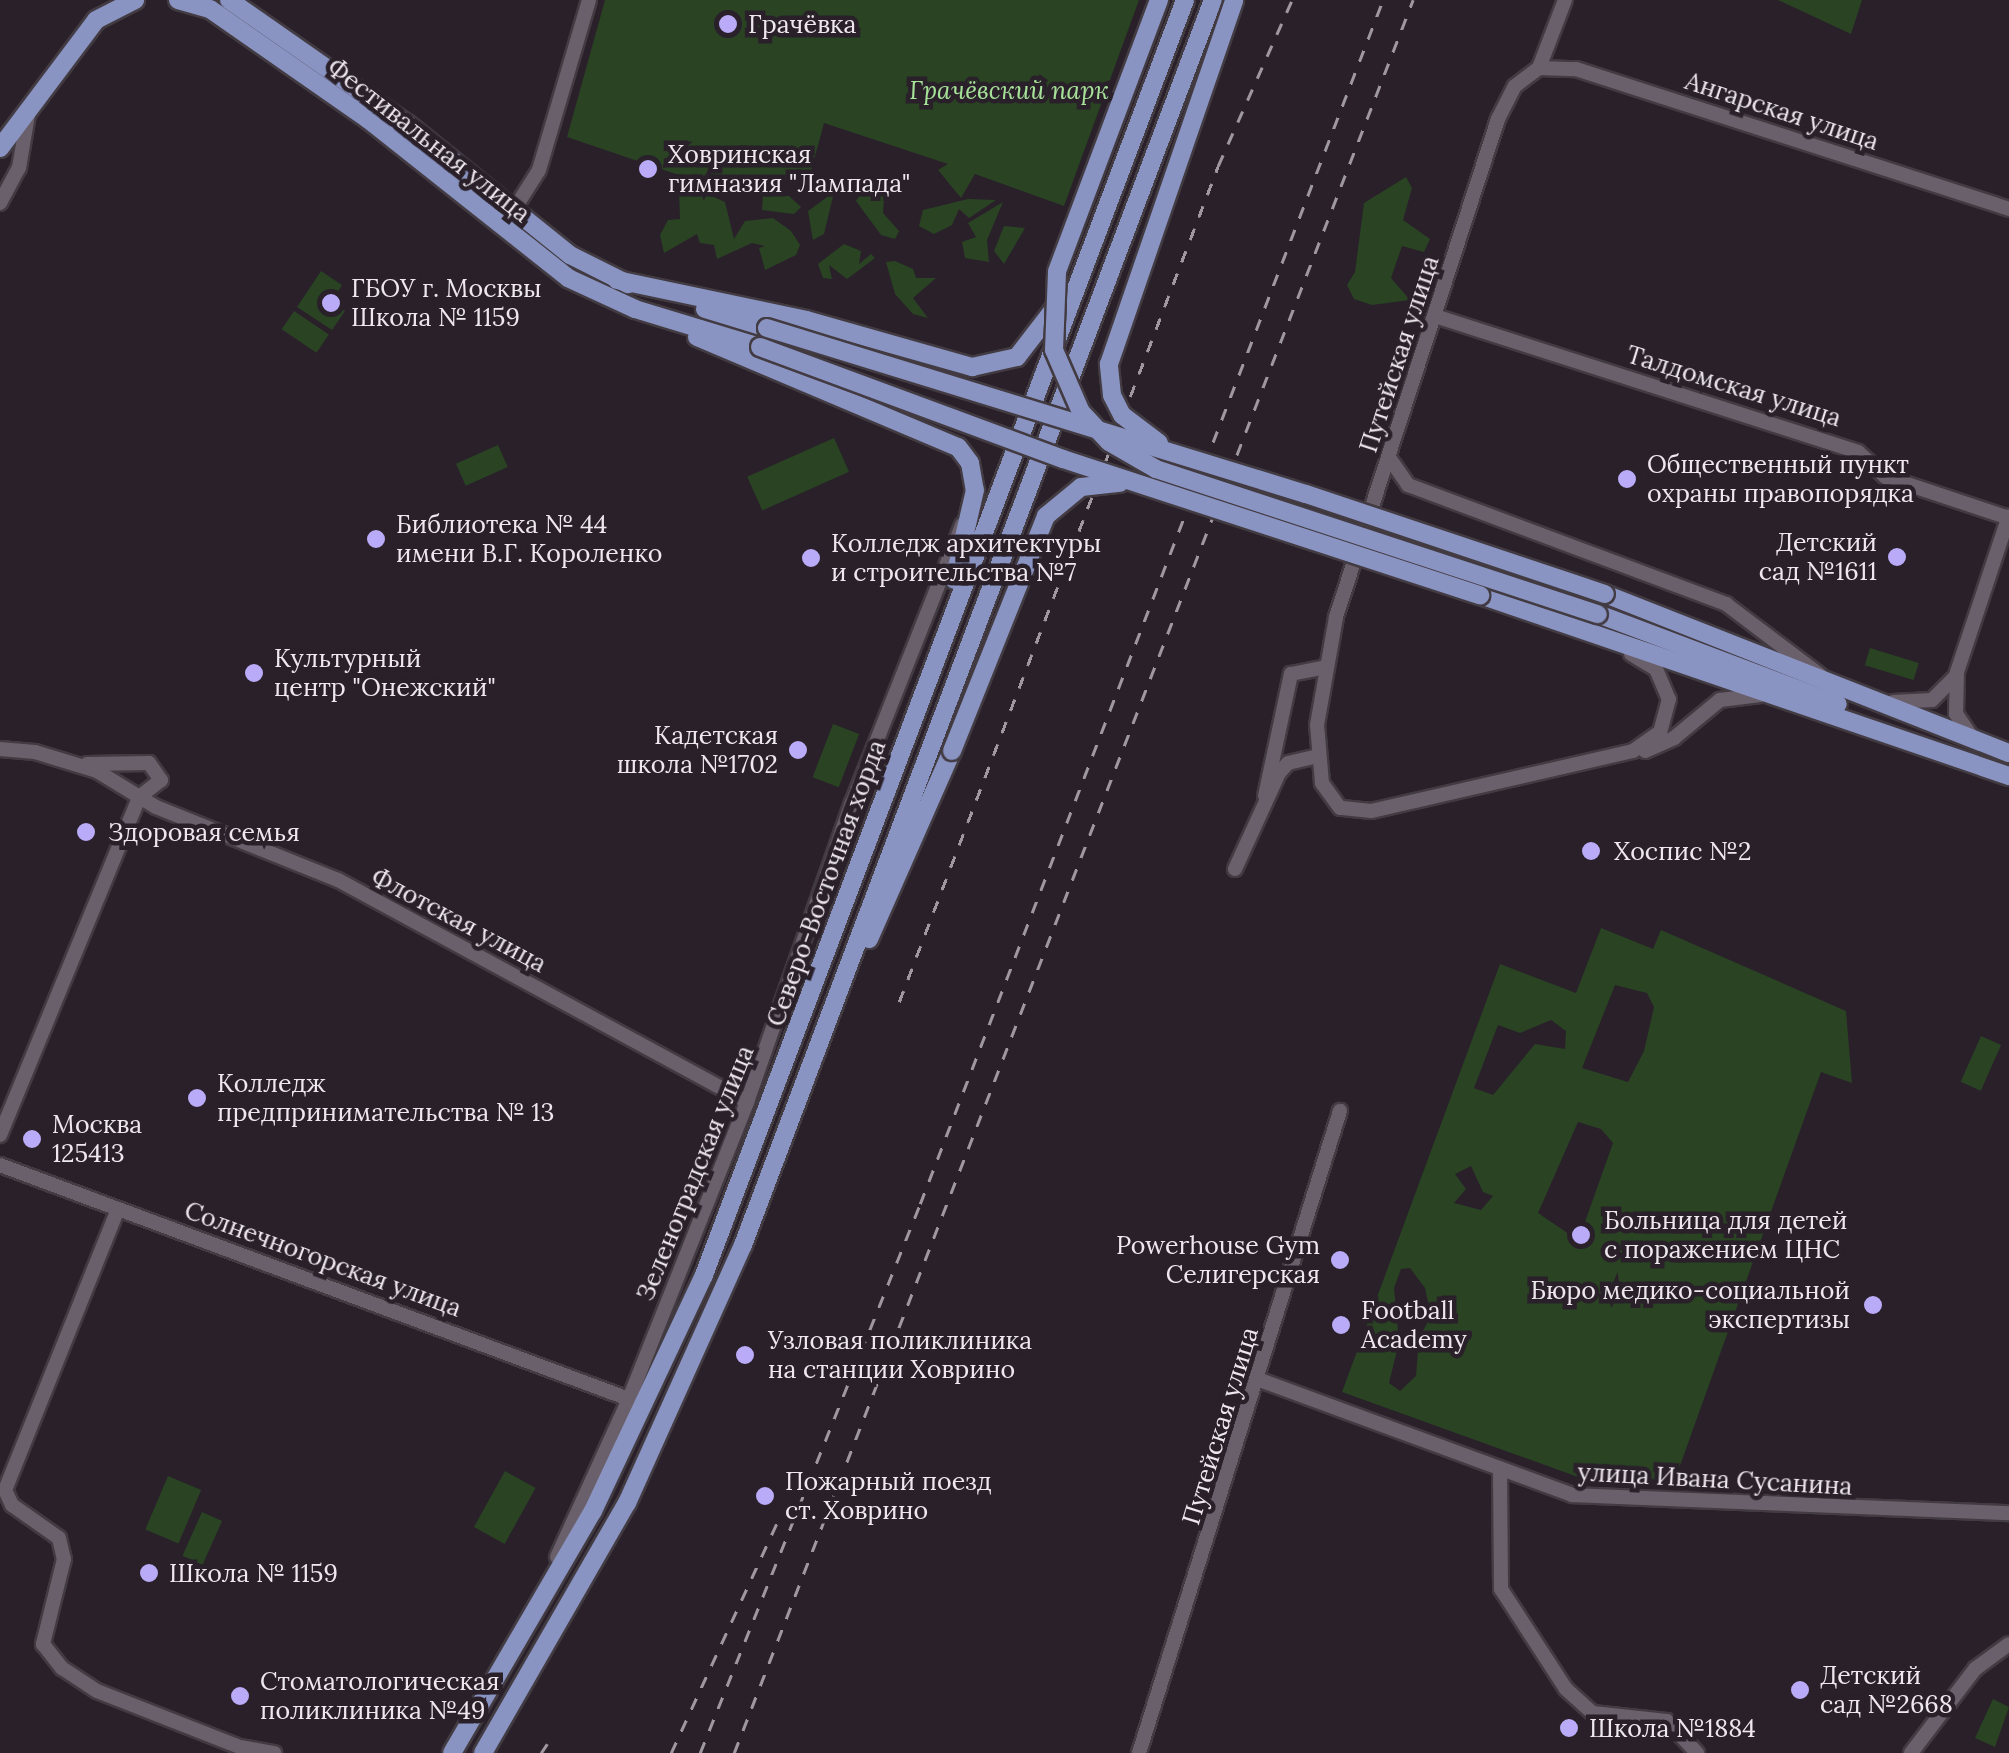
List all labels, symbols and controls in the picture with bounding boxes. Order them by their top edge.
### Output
place label: Грачёвка [748,9,856,39]
marker: Грачёвка [717,13,739,35]
street label: Фестивальная улица [322,52,536,228]
street label: Ангарская улица [1681,66,1883,156]
park label: Грачёвский парк [909,75,1109,105]
place label: Ховринская гимназия "Лампада" [668,140,910,199]
marker: Ховринская гимназия "Лампада" [637,158,659,180]
street label: Путейская улица [1353,252,1445,456]
place label: ГБОУ г. Москвы Школа № 1159 [351,274,541,333]
marker: ГБОУ г. Москвы Школа № 1159 [320,292,342,314]
street label: Талдомская улица [1623,339,1845,433]
place label: Общественный пункт охраны правопорядка [1647,450,1914,509]
marker: Общественный пункт охраны правопорядка [1616,468,1638,490]
place label: Библиотека № 44 имени В.Г. Короленко [396,510,662,569]
marker: Библиотека № 44 имени В.Г. Короленко [365,528,387,550]
place label: Детский сад №1611 [1759,528,1877,587]
place label: Колледж архитектуры и строительства №7 [831,529,1101,588]
marker: Детский сад №1611 [1886,546,1908,568]
marker: Колледж архитектуры и строительства №7 [800,547,822,569]
place label: Культурный центр "Онежский" [274,644,496,703]
marker: Культурный центр "Онежский" [243,662,265,684]
place label: Кадетская школа №1702 [617,721,778,780]
street label: Северо-Восточная хорда [760,736,892,1030]
marker: Кадетская школа №1702 [787,739,809,761]
place label: Здоровая семья [108,817,300,847]
marker: Здоровая семья [73,819,99,845]
place label: Хоспис №2 [1614,836,1751,866]
marker: Хоспис №2 [1578,838,1604,864]
street label: Флотская улица [366,861,552,979]
street label: Зеленоградская улица [630,1041,760,1305]
place label: Колледж предпринимательства № 13 [217,1069,554,1128]
marker: Колледж предпринимательства № 13 [186,1087,208,1109]
place label: Москва 125413 [52,1110,142,1169]
marker: Москва 125413 [21,1128,43,1150]
street label: Солнечногорская улица [181,1195,465,1323]
place label: Больница для детей с поражением ЦНС [1604,1206,1847,1265]
marker: Больница для детей с поражением ЦНС [1568,1222,1594,1248]
place label: Powerhouse Gym Селигерская [1116,1231,1320,1290]
marker: Powerhouse Gym Селигерская [1329,1249,1351,1271]
place label: Бюро медико-социальной экспертизы [1530,1276,1850,1335]
marker: Бюро медико-социальной экспертизы [1860,1292,1886,1318]
place label: Football Academy [1361,1296,1467,1355]
marker: Football Academy [1330,1314,1352,1336]
street label: Путейская улица [1176,1324,1264,1528]
place label: Узловая поликлиника на станции Ховрино [768,1326,1032,1385]
marker: Узловая поликлиника на станции Ховрино [732,1342,758,1368]
street label: улица Ивана Сусанина [1577,1457,1853,1501]
place label: Пожарный поезд ст. Ховрино [785,1467,991,1526]
marker: Пожарный поезд ст. Ховрино [754,1485,776,1507]
place label: Школа № 1159 [169,1558,338,1588]
marker: Школа № 1159 [138,1562,160,1584]
place label: Детский сад №2668 [1820,1661,1953,1720]
place label: Стоматологическая поликлиника №49 [260,1667,499,1726]
marker: Детский сад №2668 [1789,1679,1811,1701]
marker: Стоматологическая поликлиника №49 [229,1685,251,1707]
place label: Школа №1884 [1589,1713,1756,1743]
marker: Школа №1884 [1558,1717,1580,1739]

